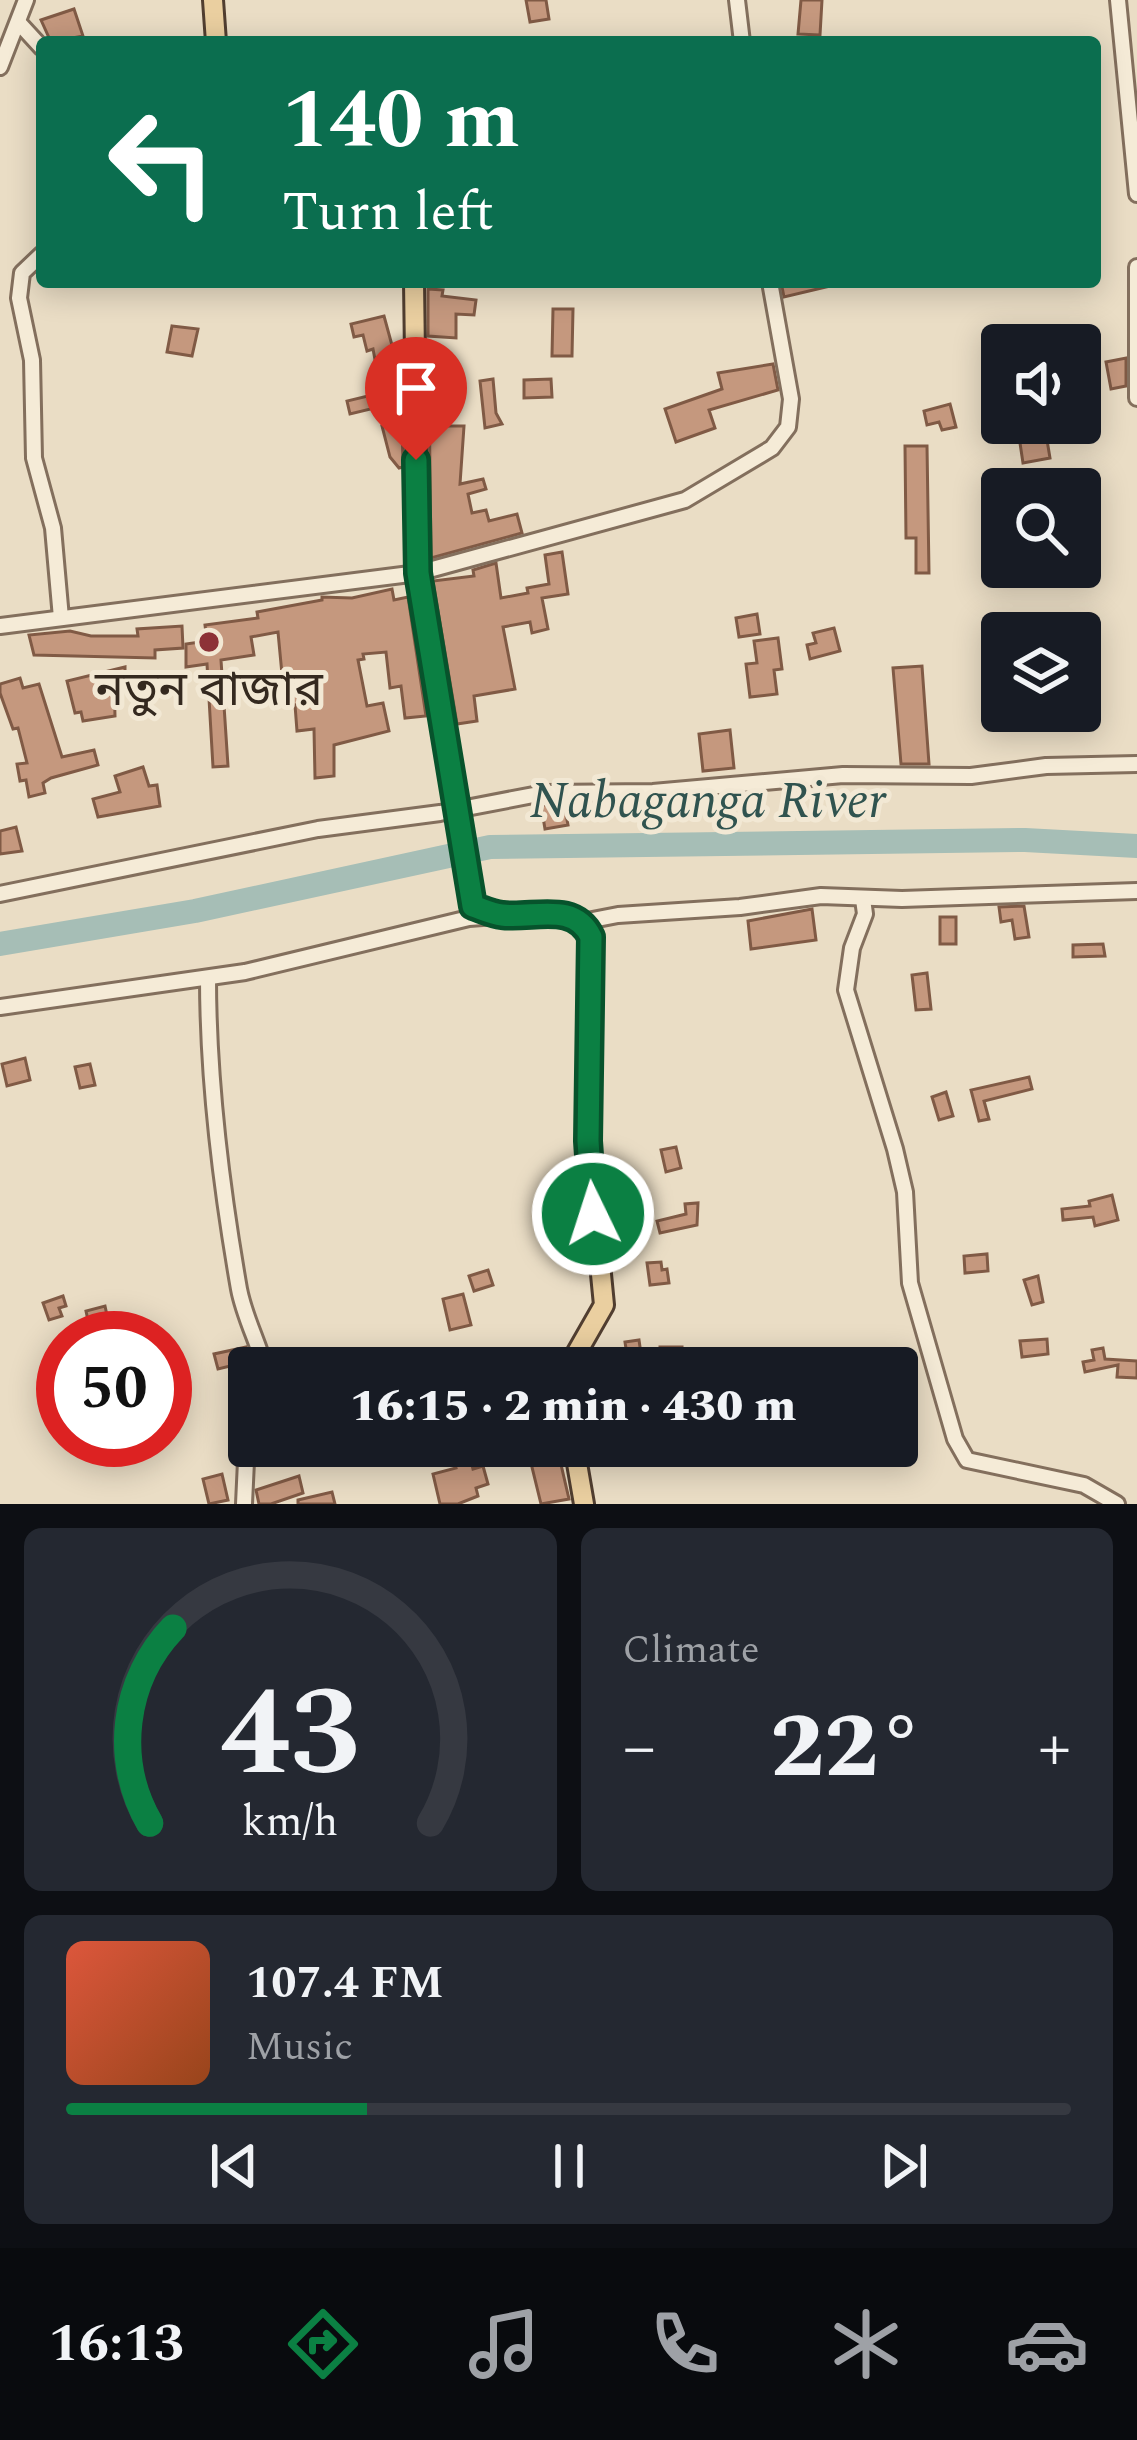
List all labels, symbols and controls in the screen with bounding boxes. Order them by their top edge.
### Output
text: 140 m [282,57,520,185]
icon: left [84,84,240,240]
text: Turn left [282,172,494,254]
map controls [981,324,1101,732]
button: sound [981,324,1101,444]
pin [365,337,467,460]
icon: arrive [383,355,449,421]
button: search [981,468,1101,588]
button: layers [981,612,1101,732]
marker: নতুন বাজার [196,629,222,655]
place label: নতুন বাজার [94,654,324,727]
water label: Nabaganga River [530,763,887,841]
position arrow [530,1151,656,1277]
speed limit sign: 50 [36,1311,192,1467]
text: 16:15 · 2 min · 430 m [350,1372,796,1441]
text: Climate [623,1621,760,1680]
text: 43 [220,1640,360,1830]
text: 22° [770,1680,923,1817]
text: − [623,1698,656,1799]
text: + [1038,1698,1071,1799]
text: km/h [242,1789,339,1854]
text: 107.4 FM [246,1949,443,2018]
text: Music [246,2018,353,2077]
icon: previous [201,2133,267,2199]
icon: pause [536,2133,602,2199]
icon: next [871,2133,937,2199]
icon: directions [281,2302,365,2386]
icon: music [462,2302,546,2386]
icon: phone [643,2302,727,2386]
icon: climate [824,2302,908,2386]
icon: car [1005,2302,1089,2386]
text: 16:13 [48,2303,184,2385]

